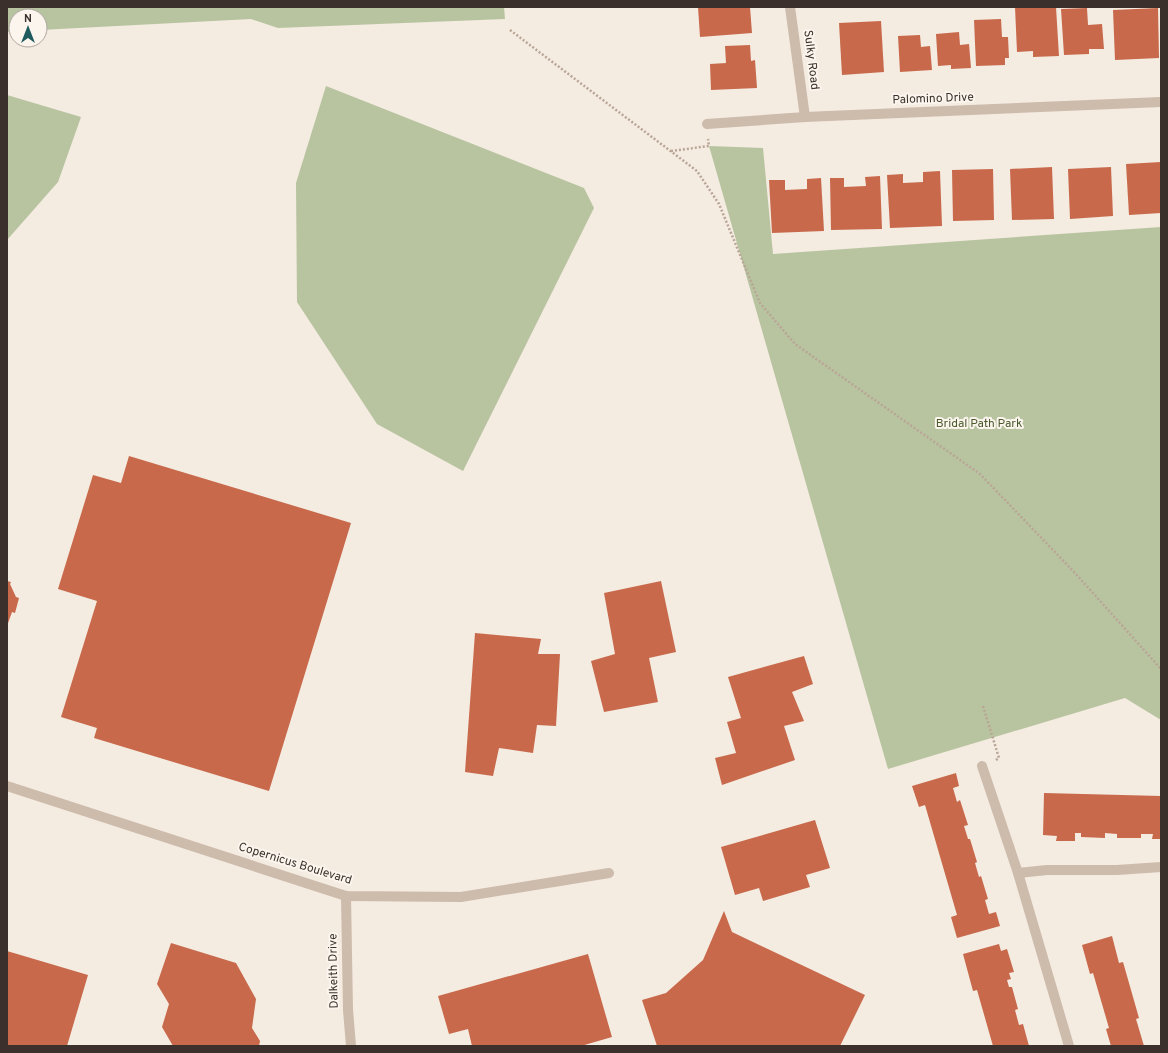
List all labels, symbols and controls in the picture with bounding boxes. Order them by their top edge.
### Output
north arrow [8,8,48,48]
text: N [24,12,32,26]
street label: Sulky Road [799,29,823,91]
street label: Palomino Drive [892,90,974,108]
park label: Bridal Path Park [936,416,1022,432]
street label: Copernicus Boulevard [236,839,354,889]
street label: Dalkeith Drive [325,933,343,1009]

